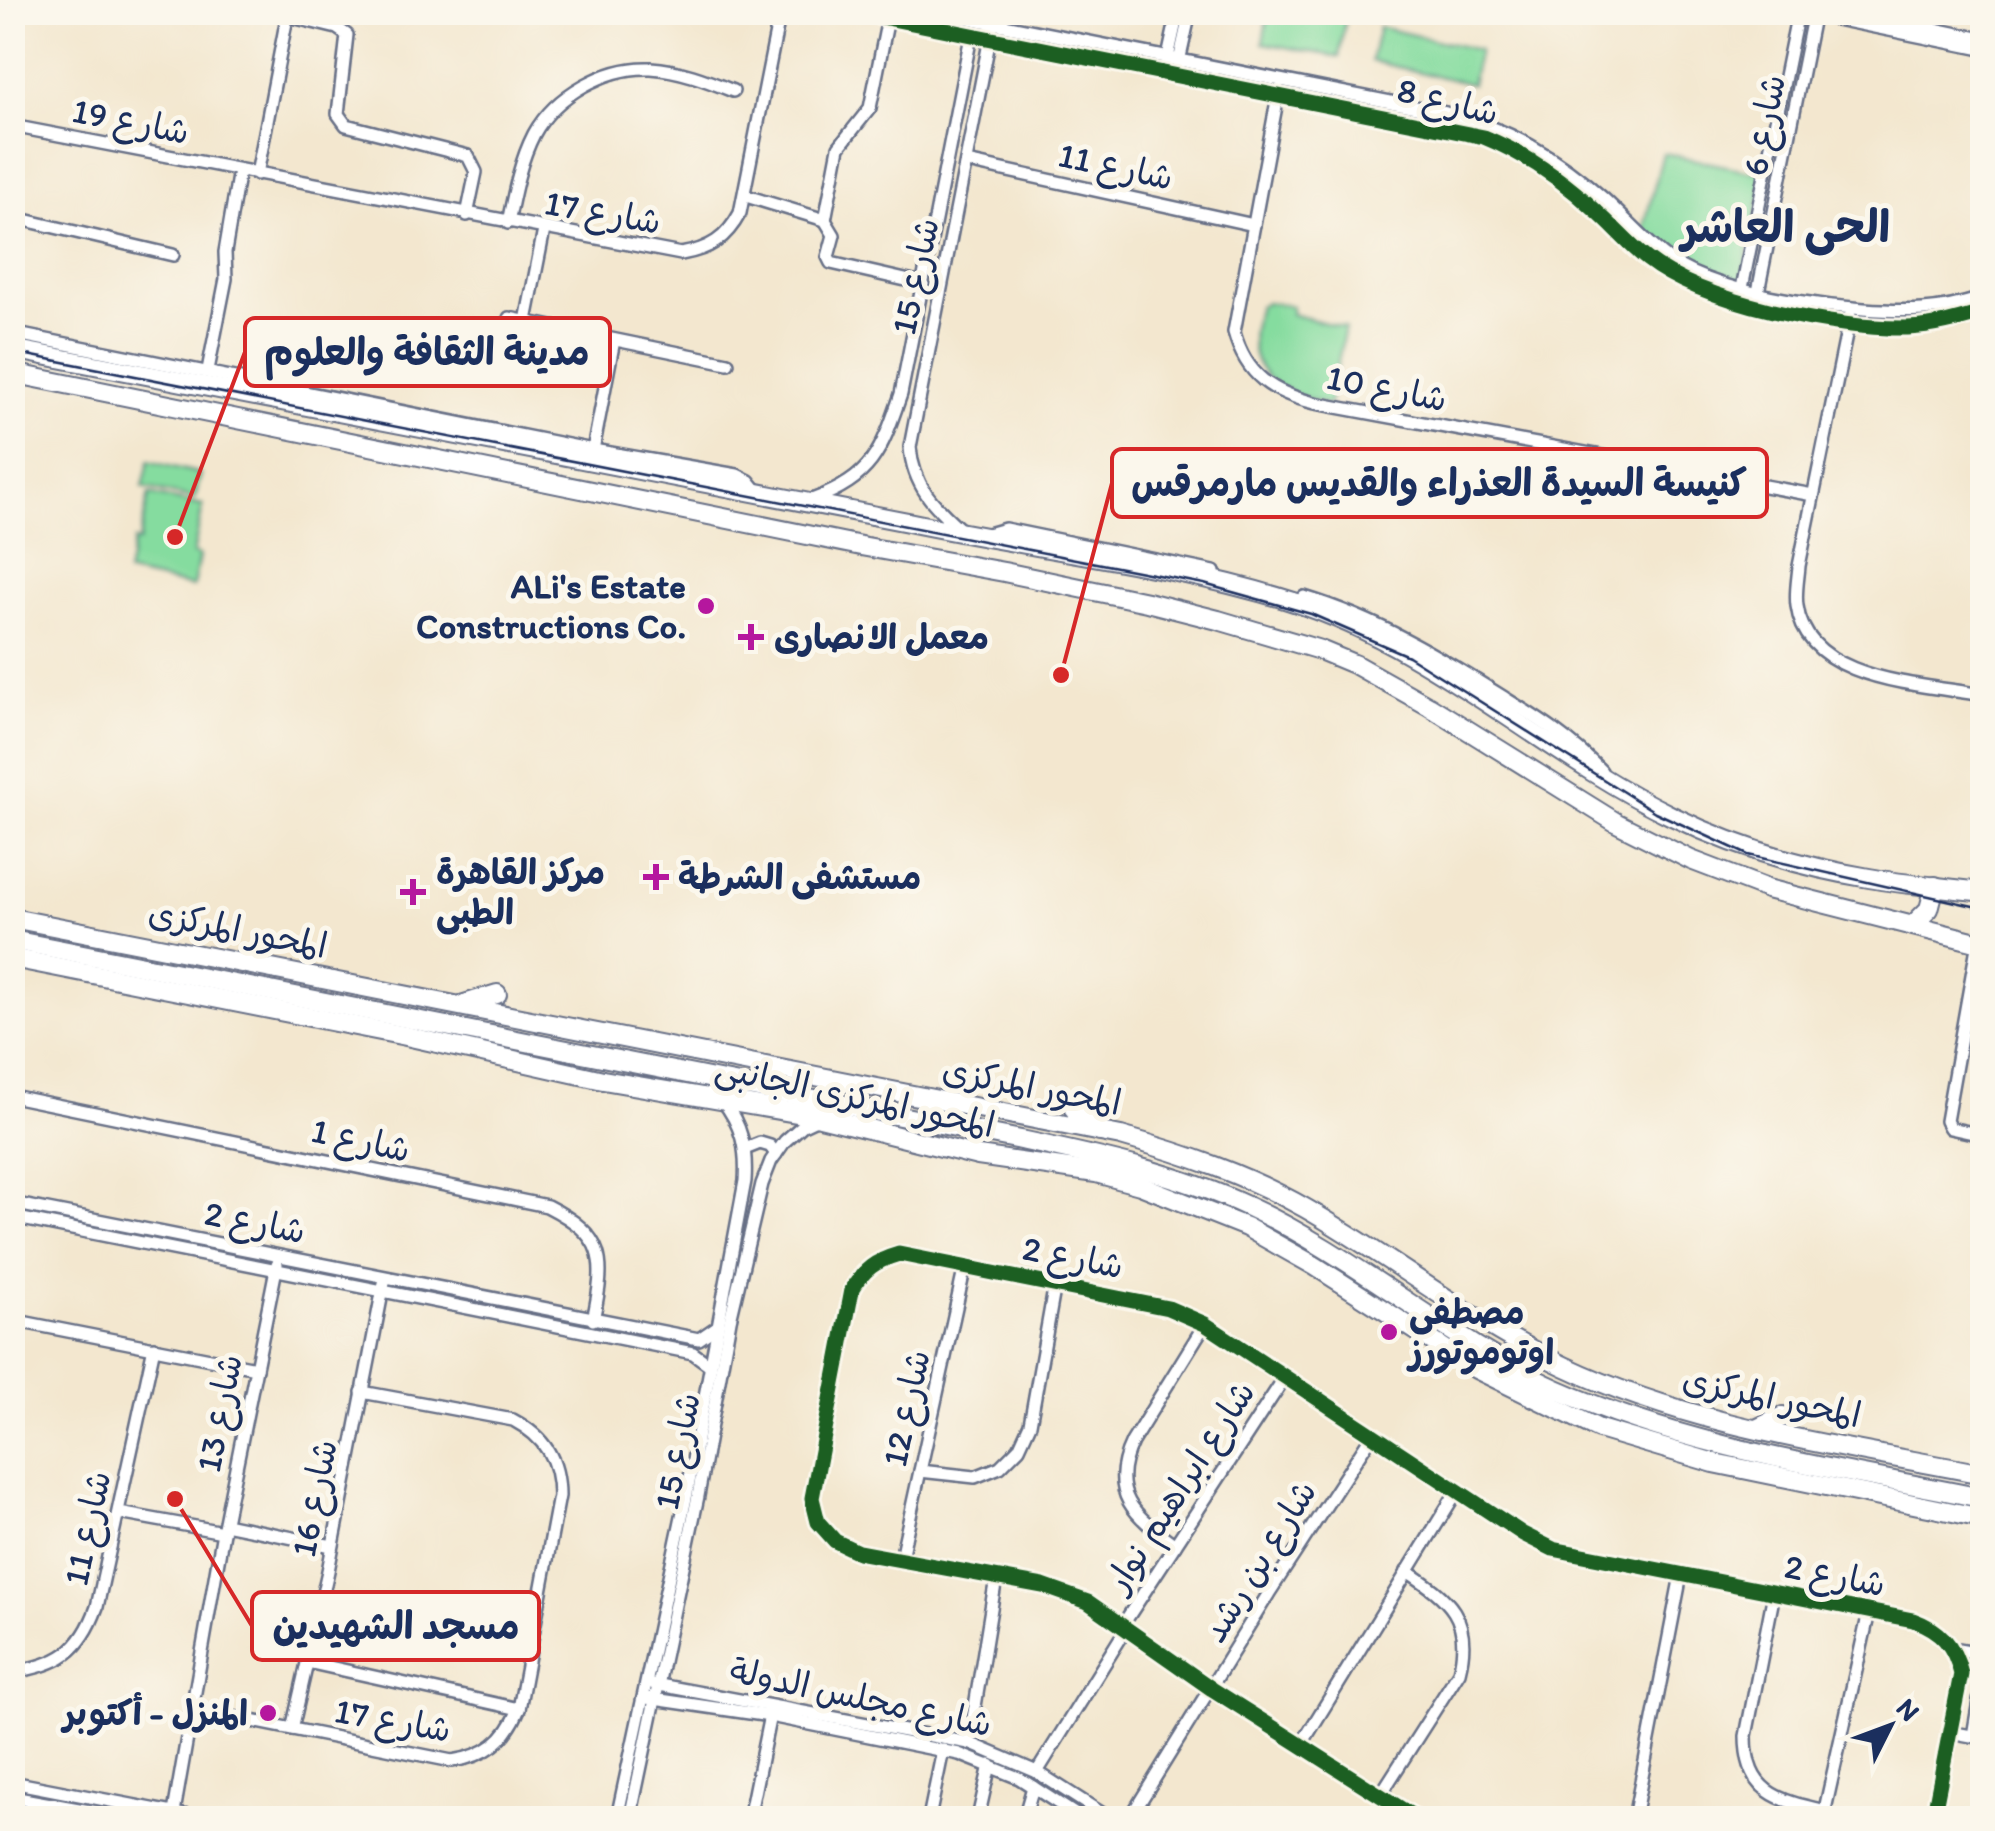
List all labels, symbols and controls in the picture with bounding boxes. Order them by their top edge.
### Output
street label: شارع 8 [1392,68,1503,138]
street label: شارع 6 [1734,71,1798,180]
street label: شارع 19 [68,89,193,157]
street label: شارع 11 [1054,133,1177,203]
street label: شارع 17 [541,181,664,247]
district label: الحى العاشر [1678,199,1890,256]
street label: شارع 15 [882,214,952,339]
callout: مدينة الثقافة والعلوم [245,318,610,386]
text: مدينة الثقافة والعلوم [264,329,590,381]
street label: شارع 10 [1323,356,1451,424]
callout: كنيسة السيدة العذراء والقديس مارمرقس [1112,449,1767,517]
text: كنيسة السيدة العذراء والقديس مارمرقس [1131,460,1747,506]
place label: ALi's Estate Constructions Co. [416,565,686,647]
marker: ALi's Estate Constructions Co. [695,595,717,617]
place label: معمل الانصارى [774,616,989,658]
marker: معمل الانصارى [738,624,764,650]
place label: مركز القاهرة الطبى [436,851,605,935]
place label: مستشفى الشرطة [678,856,921,900]
marker: مستشفى الشرطة [643,864,669,890]
marker: مركز القاهرة الطبى [400,879,426,905]
street label: المحور المركزى [145,891,331,967]
street label: المحور المركزى الجانبى [711,1046,999,1148]
street label: المحور المركزى [939,1048,1125,1124]
street label: شارع 1 [307,1109,414,1175]
street label: شارع 2 [200,1192,309,1256]
street label: شارع 2 [1018,1227,1127,1291]
place label: مصطفى اوتوموتورز [1406,1291,1554,1375]
marker: مصطفى اوتوموتورز [1378,1321,1400,1343]
street label: شارع 12 [873,1346,943,1471]
street label: شارع 13 [187,1351,255,1476]
street label: المحور المركزى [1679,1358,1865,1436]
street label: شارع ابراهيم نوار [1095,1373,1269,1605]
street label: شارع 15 [645,1389,713,1514]
street label: شارع 16 [282,1436,350,1561]
street label: شارع 11 [54,1467,124,1590]
street label: شارع بن رشد [1193,1472,1329,1652]
street label: شارع 2 [1780,1545,1889,1609]
callout: مسجد الشهيدين [252,1592,539,1660]
text: مسجد الشهيدين [273,1603,519,1649]
street label: شارع مجلس الدولة [725,1649,996,1749]
north arrow [1840,1676,1940,1776]
street label: شارع 17 [331,1689,454,1755]
place label: المنزل - أكتوبر [60,1691,248,1736]
text: N [1890,1691,1928,1728]
marker: المنزل - أكتوبر [257,1702,279,1724]

